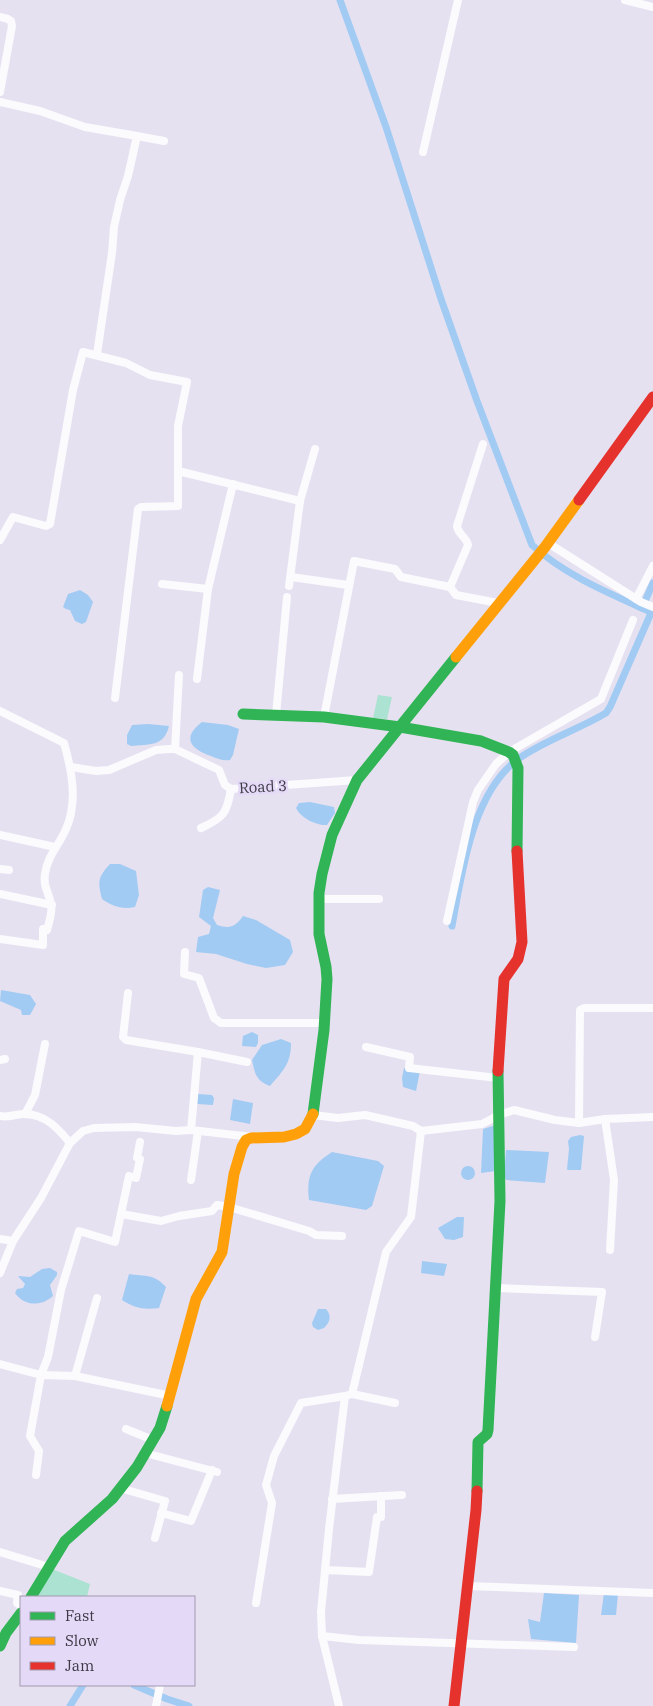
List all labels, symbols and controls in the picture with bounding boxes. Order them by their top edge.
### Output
street label: Road 3 [238,776,288,797]
legend [20,1596,195,1686]
text: Fast [65,1606,95,1625]
text: Slow [65,1631,99,1650]
text: Jam [65,1656,94,1675]

